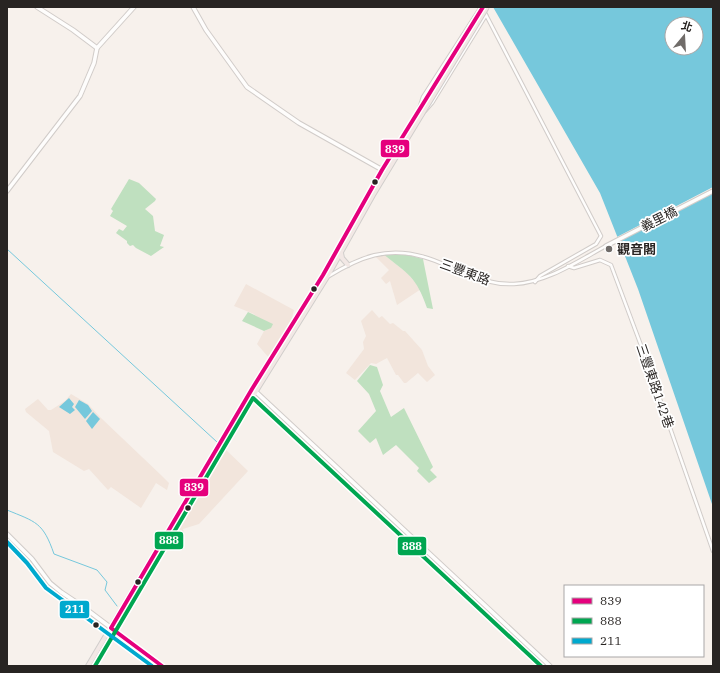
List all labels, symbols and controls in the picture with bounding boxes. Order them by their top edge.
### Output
north arrow [664,16,704,56]
text: 北 [680,18,694,35]
line badge: 839 [380,139,410,158]
text: 839 [385,142,405,156]
unlabelled marker [370,177,380,187]
street label: 義里橋 [638,203,680,235]
place label: 觀音閣 [617,241,656,258]
marker: 觀音閣 [604,244,614,254]
street label: 三豐東路 [438,255,492,289]
unlabelled marker [309,284,319,294]
street label: 三豐東路142巷 [633,341,677,431]
line badge: 839 [179,478,209,497]
text: 839 [184,480,204,494]
unlabelled marker [183,503,193,513]
line badge: 888 [154,531,184,550]
text: 888 [159,533,179,547]
line badge: 888 [397,536,427,556]
text: 888 [402,539,422,553]
unlabelled marker [133,577,143,587]
legend [564,585,704,657]
text: 839 [600,593,622,608]
line badge: 211 [59,600,90,619]
text: 211 [65,602,85,616]
text: 888 [600,613,622,628]
unlabelled marker [91,620,101,630]
text: 211 [600,633,622,648]

